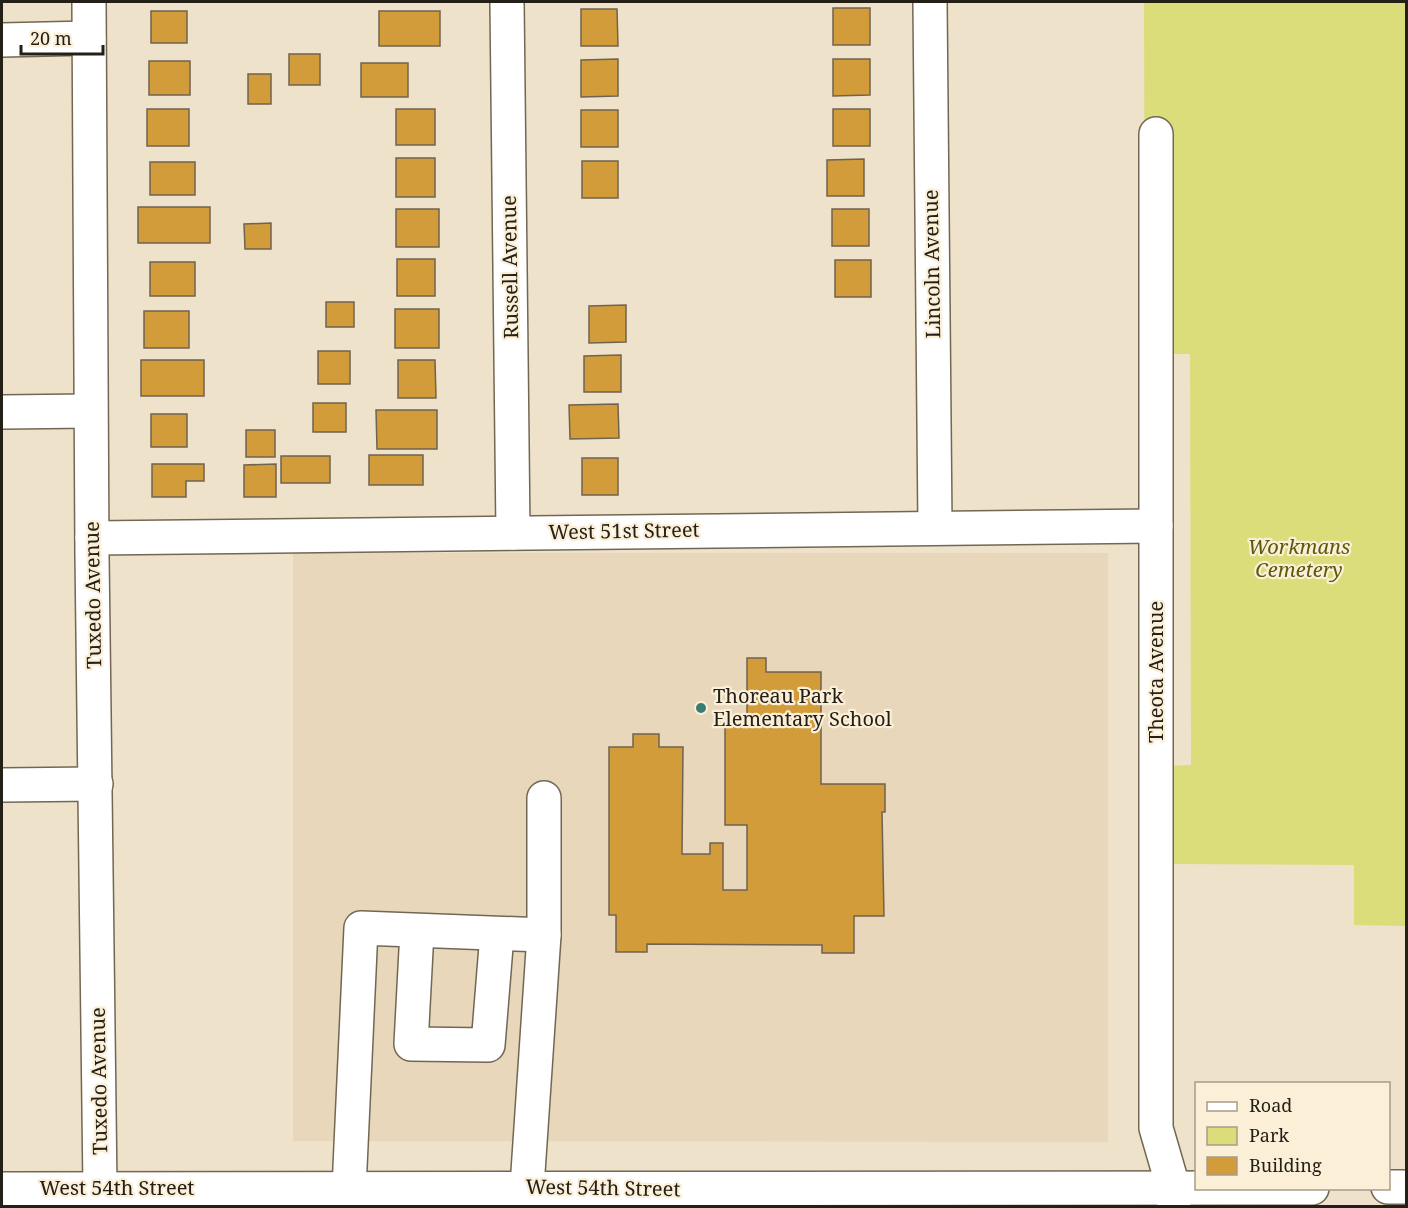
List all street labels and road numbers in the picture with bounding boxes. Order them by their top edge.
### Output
street label: Lincoln Avenue [917,189,946,339]
street label: Russell Avenue [495,195,524,339]
street label: West 51st Street [548,516,700,545]
street label: Tuxedo Avenue [78,521,107,669]
street label: Theota Avenue [1142,601,1169,743]
street label: Tuxedo Avenue [84,1007,113,1155]
street label: West 54th Street [525,1173,681,1202]
street label: West 54th Street [40,1174,194,1201]

